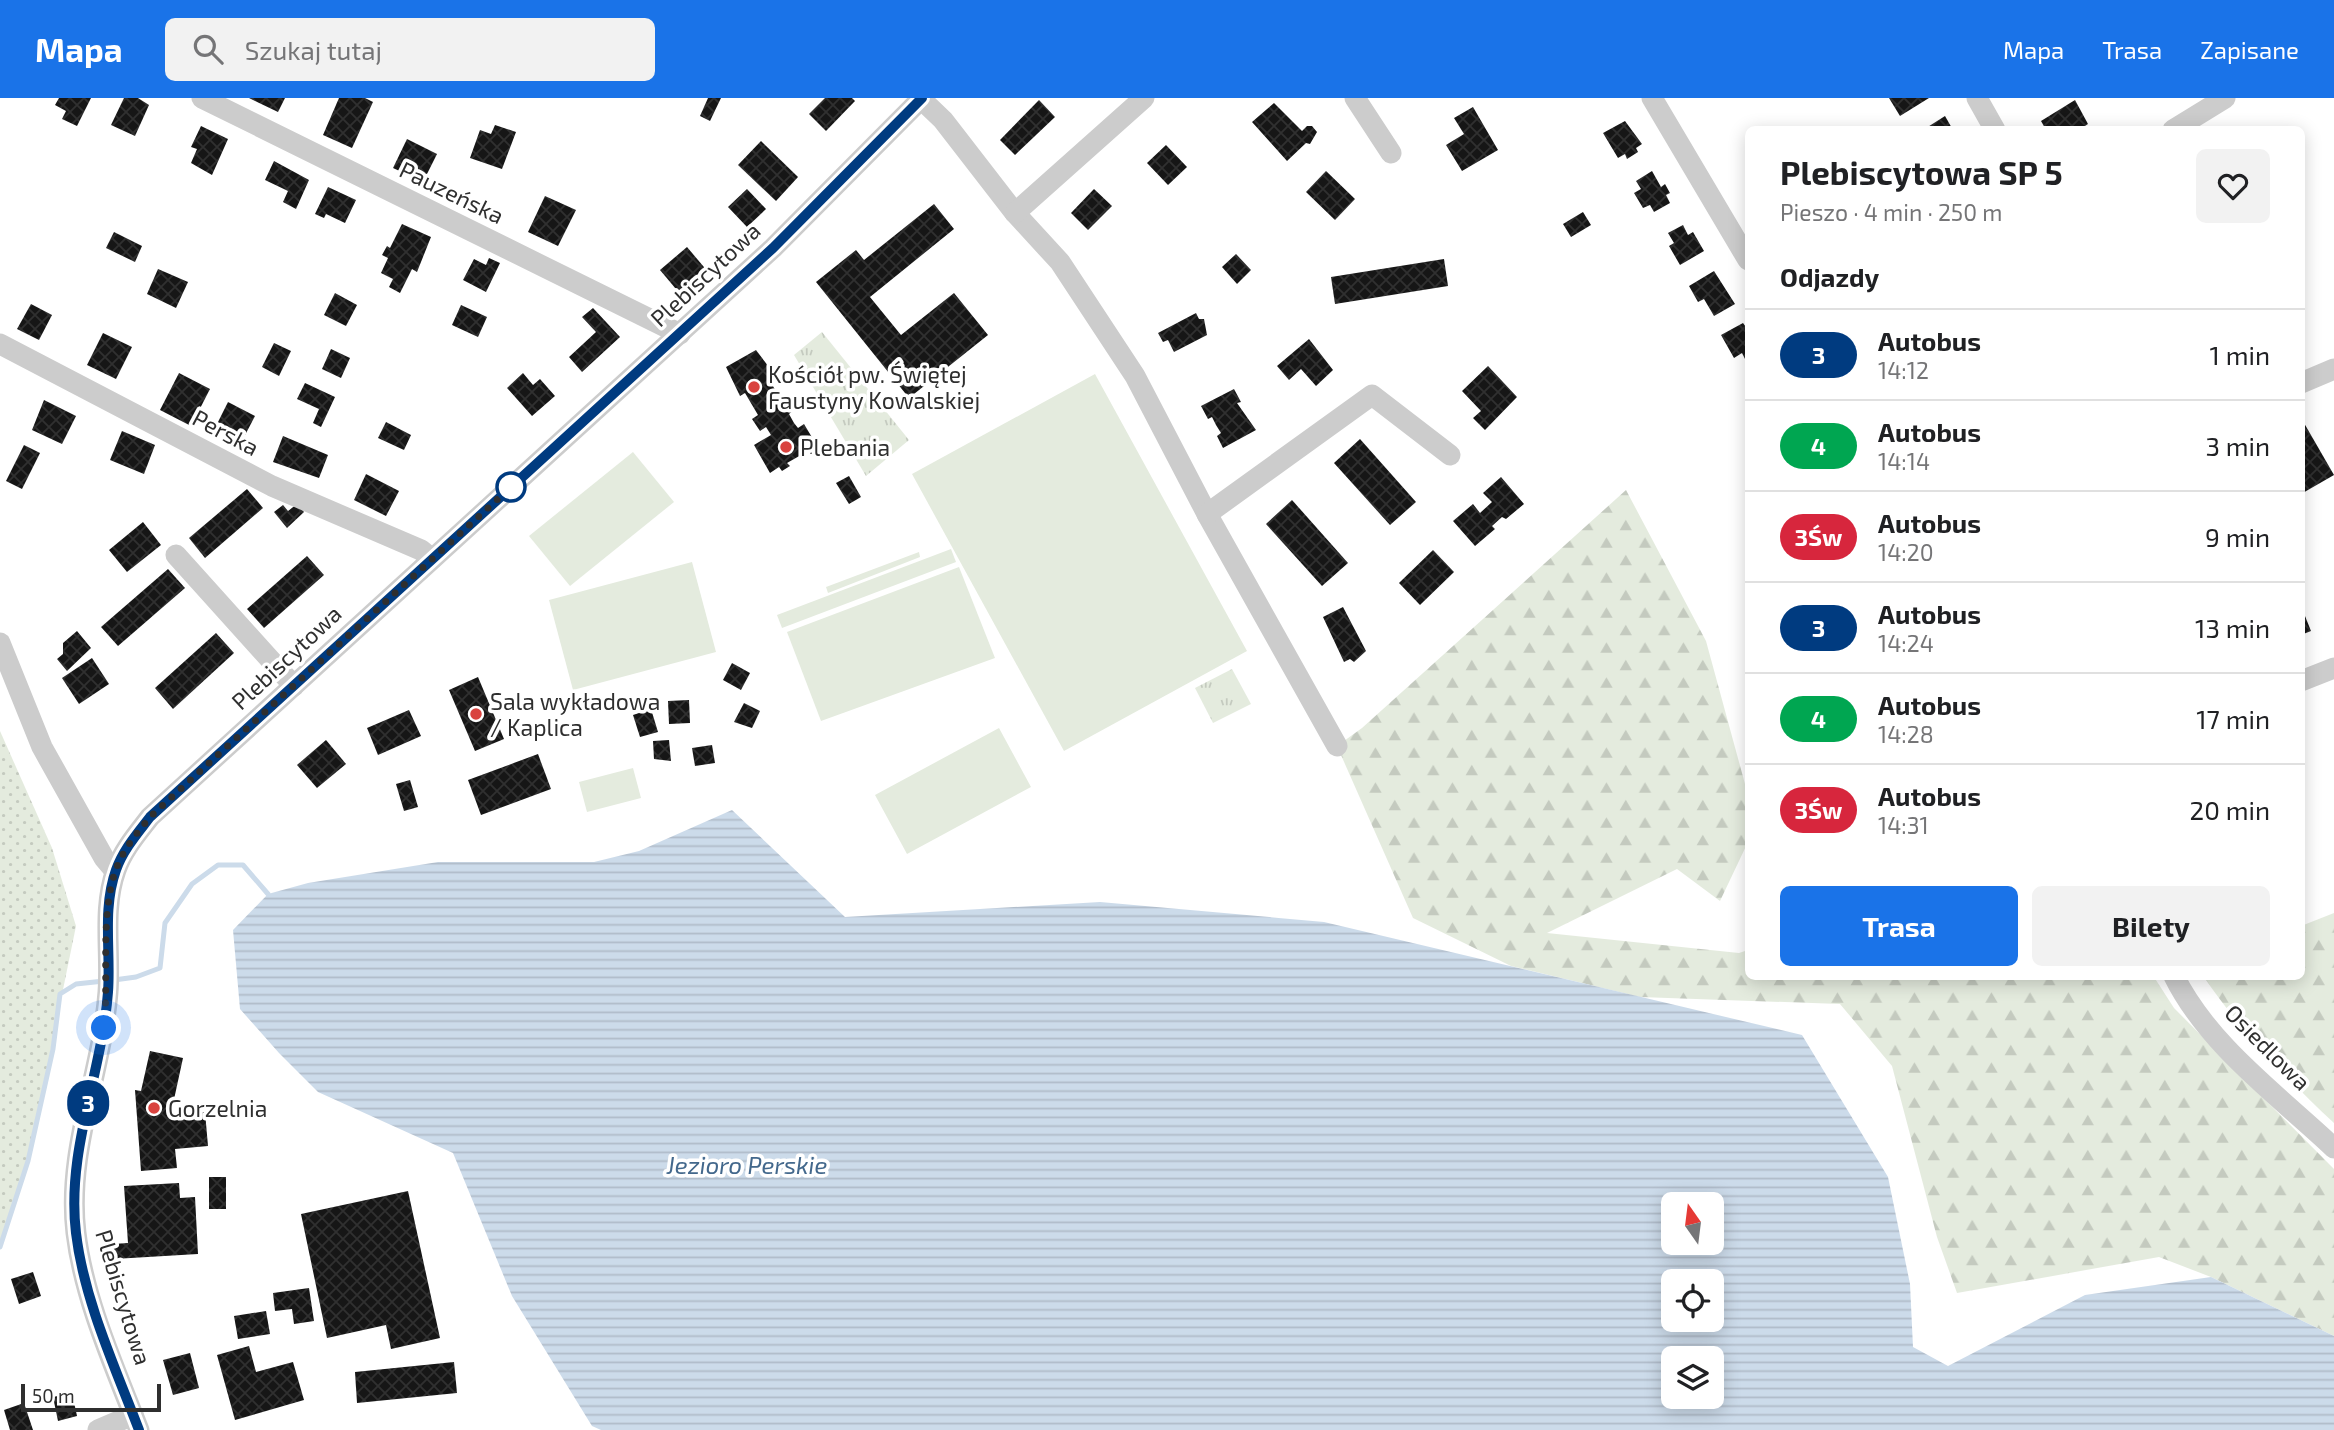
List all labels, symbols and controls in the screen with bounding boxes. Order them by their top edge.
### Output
search box [165,18,655,81]
text: Mapa [35,29,123,69]
icon: search [189,30,227,68]
text: Szukaj tutaj [245,34,382,65]
text: Mapa [2003,35,2064,64]
text: Trasa [2102,35,2162,64]
text: Zapisane [2200,35,2299,64]
button: heart [2196,149,2270,223]
text: Plebiscytowa SP 5 [1780,152,2063,192]
street label: Pauzeńska [395,155,509,229]
text: Pieszo · 4 min · 250 m [1780,198,2002,226]
street label: Plebiscytowa [644,216,766,332]
text: Odjazdy [1780,261,1879,292]
text: Autobus [1878,325,1981,356]
text: 1 min [2210,339,2270,370]
text: 3 [1812,340,1825,369]
text: 14:12 [1878,356,1929,384]
place label: Kościół pw. Świętej Faustyny Kowalskiej [768,360,980,414]
marker: Kościół pw. Świętej Faustyny Kowalskiej [746,379,762,395]
street label: Perska [188,403,264,461]
text: Autobus [1878,416,1981,447]
text: 3 min [2205,430,2270,461]
text: 4 [1811,431,1826,460]
place label: Plebania [800,433,890,461]
marker: Plebania [778,439,794,455]
text: 14:14 [1878,447,1930,475]
unlabelled marker [496,472,526,502]
text: Autobus [1878,507,1981,538]
text: 9 min [2205,521,2270,552]
text: 3Św [1794,522,1843,551]
text: 14:20 [1878,538,1934,566]
text: Autobus [1878,598,1981,629]
street label: Plebiscytowa [225,599,347,715]
text: 13 min [2195,612,2270,643]
text: 3 [1812,613,1825,642]
text: 14:24 [1878,629,1934,657]
place label: Sala wykładowa / Kaplica [490,687,660,741]
text: Autobus [1878,689,1981,720]
text: 17 min [2196,703,2270,734]
text: 4 [1811,704,1826,733]
marker: Sala wykładowa / Kaplica [468,706,484,722]
text: 14:28 [1878,720,1934,748]
text: Autobus [1878,780,1981,811]
text: 20 min [2190,794,2270,825]
text: 3Św [1794,795,1843,824]
text: 14:31 [1878,811,1929,839]
button: Trasa [1780,886,2018,966]
button: Bilety [2032,886,2270,966]
street label: Osiedlowa [2219,998,2317,1096]
your location [86,1010,121,1045]
line badge: 3 [65,1080,111,1126]
text: 3 [81,1088,95,1117]
place label: Gorzelnia [168,1094,267,1122]
marker: Gorzelnia [146,1100,162,1116]
water label: Jezioro Perskie [666,1150,827,1179]
north arrow [1661,1192,1724,1255]
map controls [1661,1192,1724,1409]
street label: Plebiscytowa [90,1226,158,1368]
button: locate [1661,1269,1724,1332]
button: layers [1661,1346,1724,1409]
scale bar [21,1381,161,1413]
text: 50 m [32,1384,75,1407]

